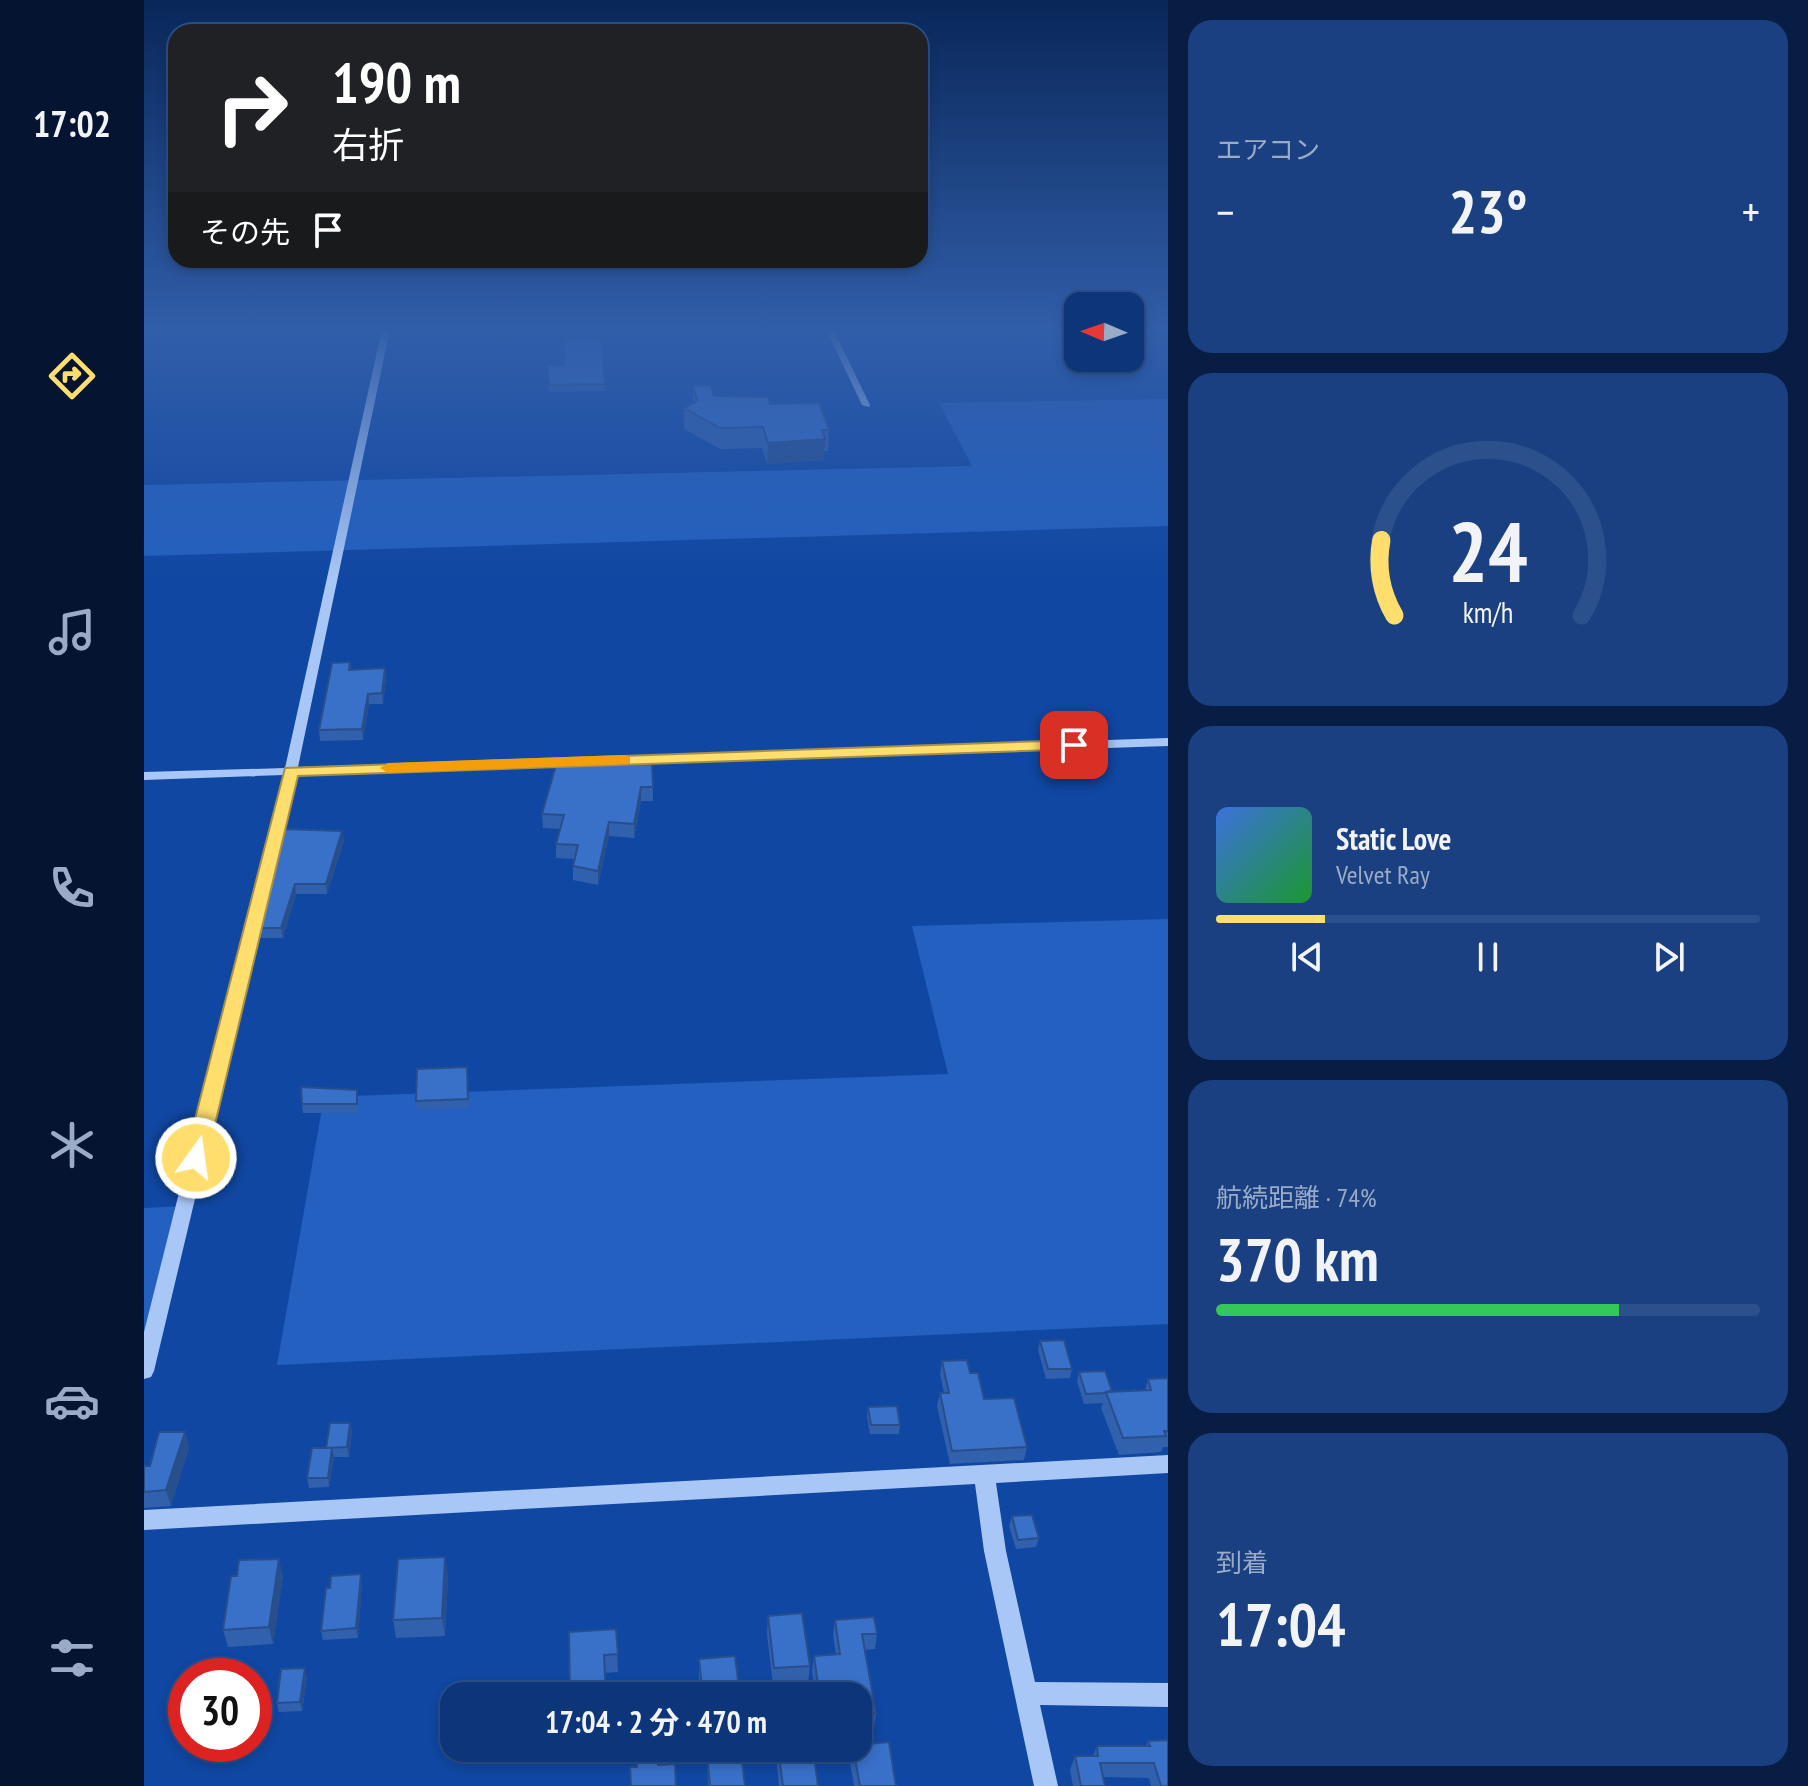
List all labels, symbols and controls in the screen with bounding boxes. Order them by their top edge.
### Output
text: 190 m [332,46,461,118]
icon: right [200,56,304,160]
text: 17:02 [33,100,111,147]
text: 右折 [332,121,404,168]
text: エアコン [1216,133,1320,166]
text: 23° [1448,172,1528,250]
text: − [1216,183,1234,240]
text: + [1742,183,1760,240]
icon: arrive [306,208,350,252]
text: その先 [200,212,290,251]
north arrow [1064,292,1144,372]
map controls [1064,292,1144,372]
icon: directions [44,348,100,404]
text: 24 [1448,496,1528,604]
text: km/h [1463,594,1513,631]
icon: music [44,604,100,660]
pin [1040,711,1108,779]
icon: arrive [1052,723,1096,767]
text: Static Love [1336,819,1451,858]
text: Velvet Ray [1336,858,1430,891]
icon: phone [44,860,100,916]
icon: previous [1285,935,1329,979]
icon: pause [1466,935,1510,979]
icon: next [1647,935,1691,979]
position arrow [154,1116,238,1200]
icon: climate [44,1117,100,1173]
text: 航続距離 · 74% [1216,1181,1377,1214]
text: 370 km [1216,1220,1379,1298]
icon: car [44,1373,100,1429]
text: 到着 [1216,1546,1268,1579]
text: 17:04 [1216,1585,1346,1663]
icon: filters [44,1630,100,1686]
speed limit sign: 30 [168,1658,272,1762]
text: 17:04 · 2 分 · 470 m [545,1702,767,1741]

